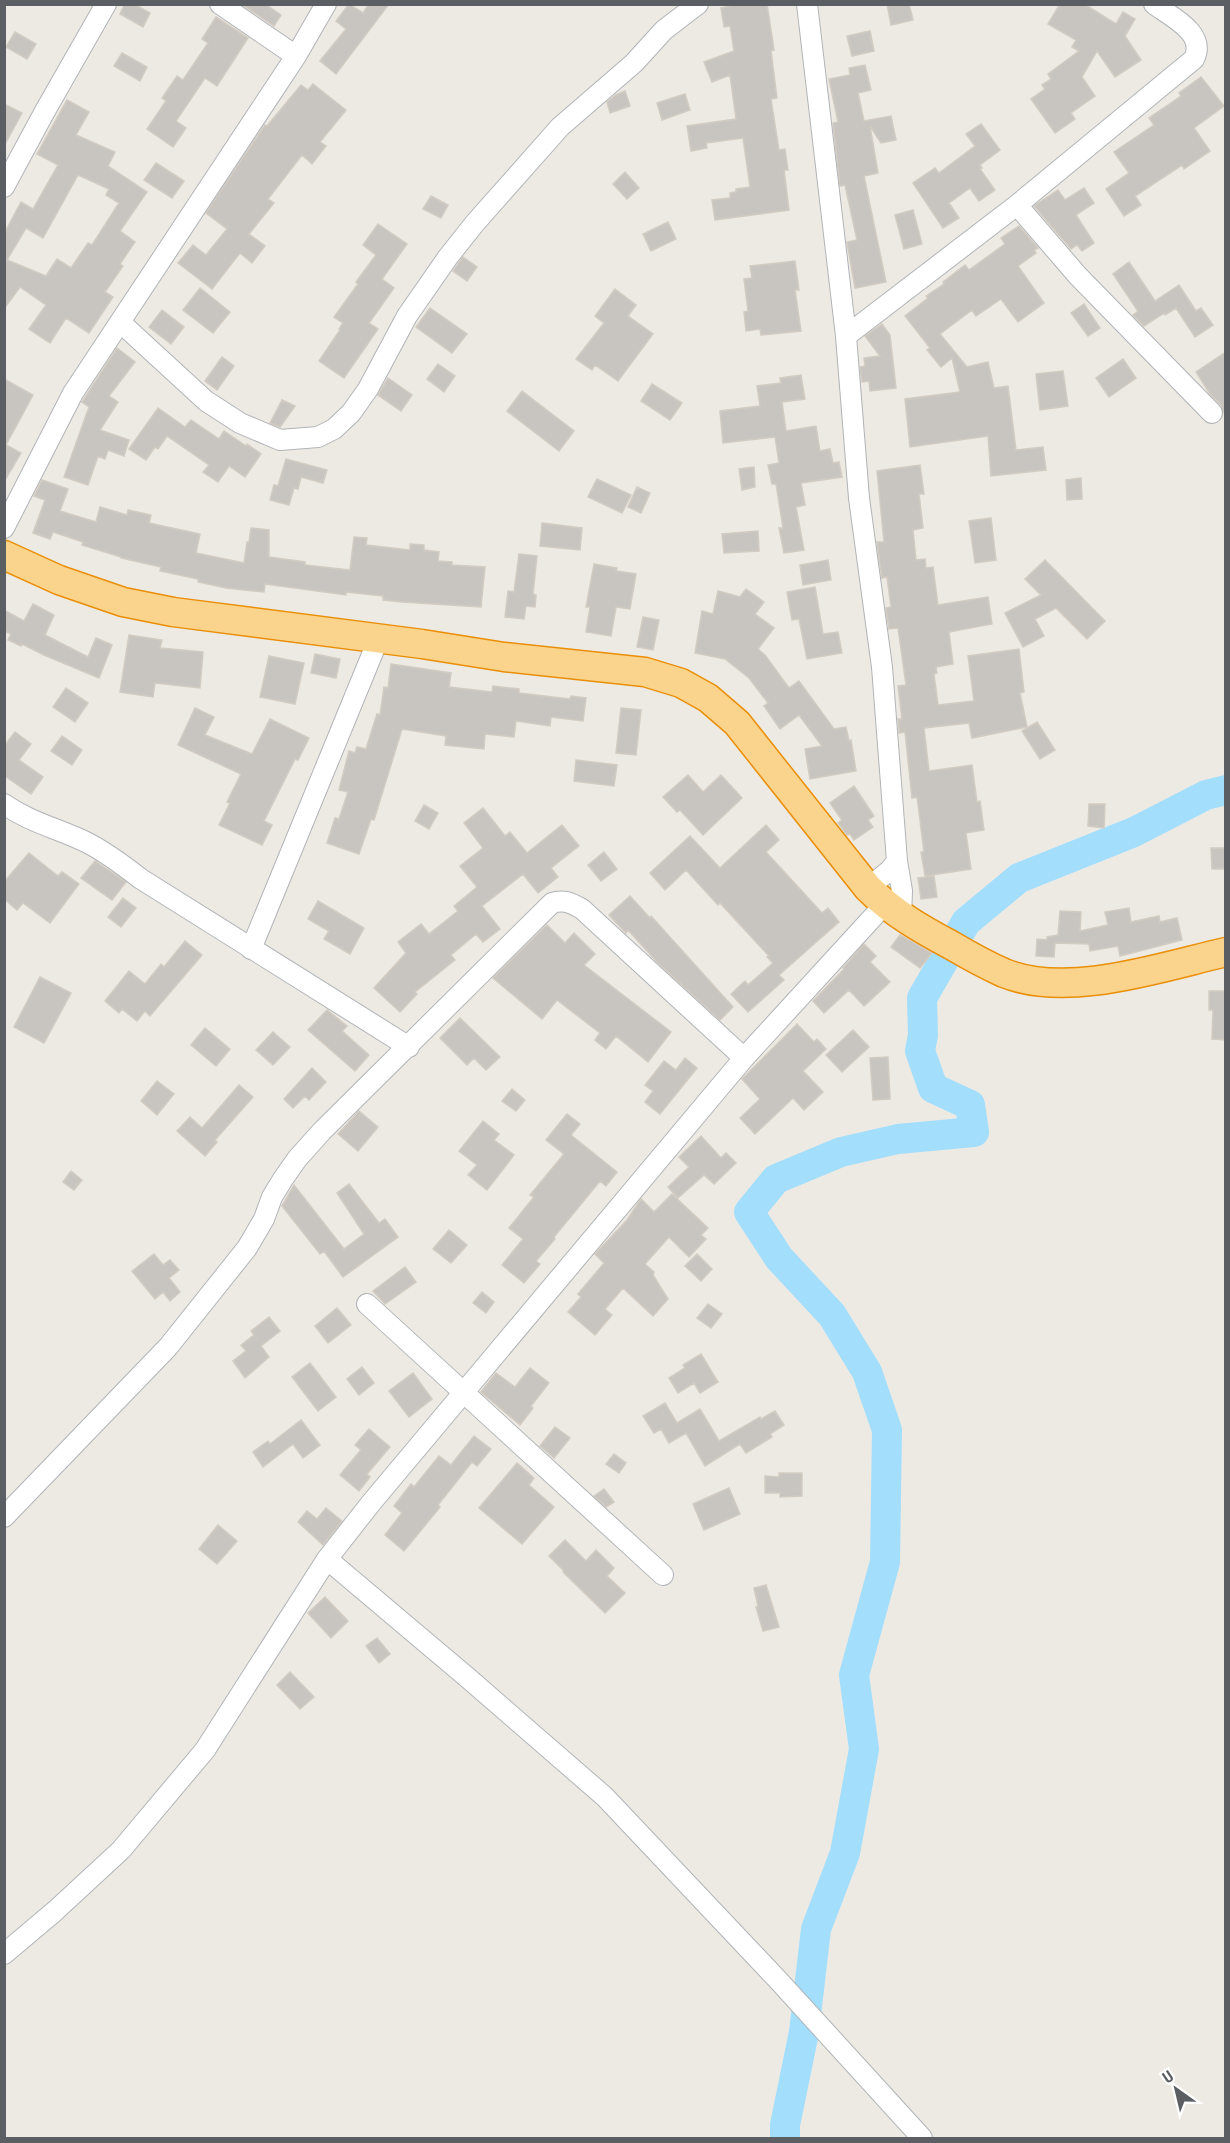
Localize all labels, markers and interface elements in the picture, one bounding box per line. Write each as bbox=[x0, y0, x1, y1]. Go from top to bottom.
north arrow bbox=[1146, 2059, 1206, 2119]
text: U bbox=[1159, 2067, 1177, 2087]

